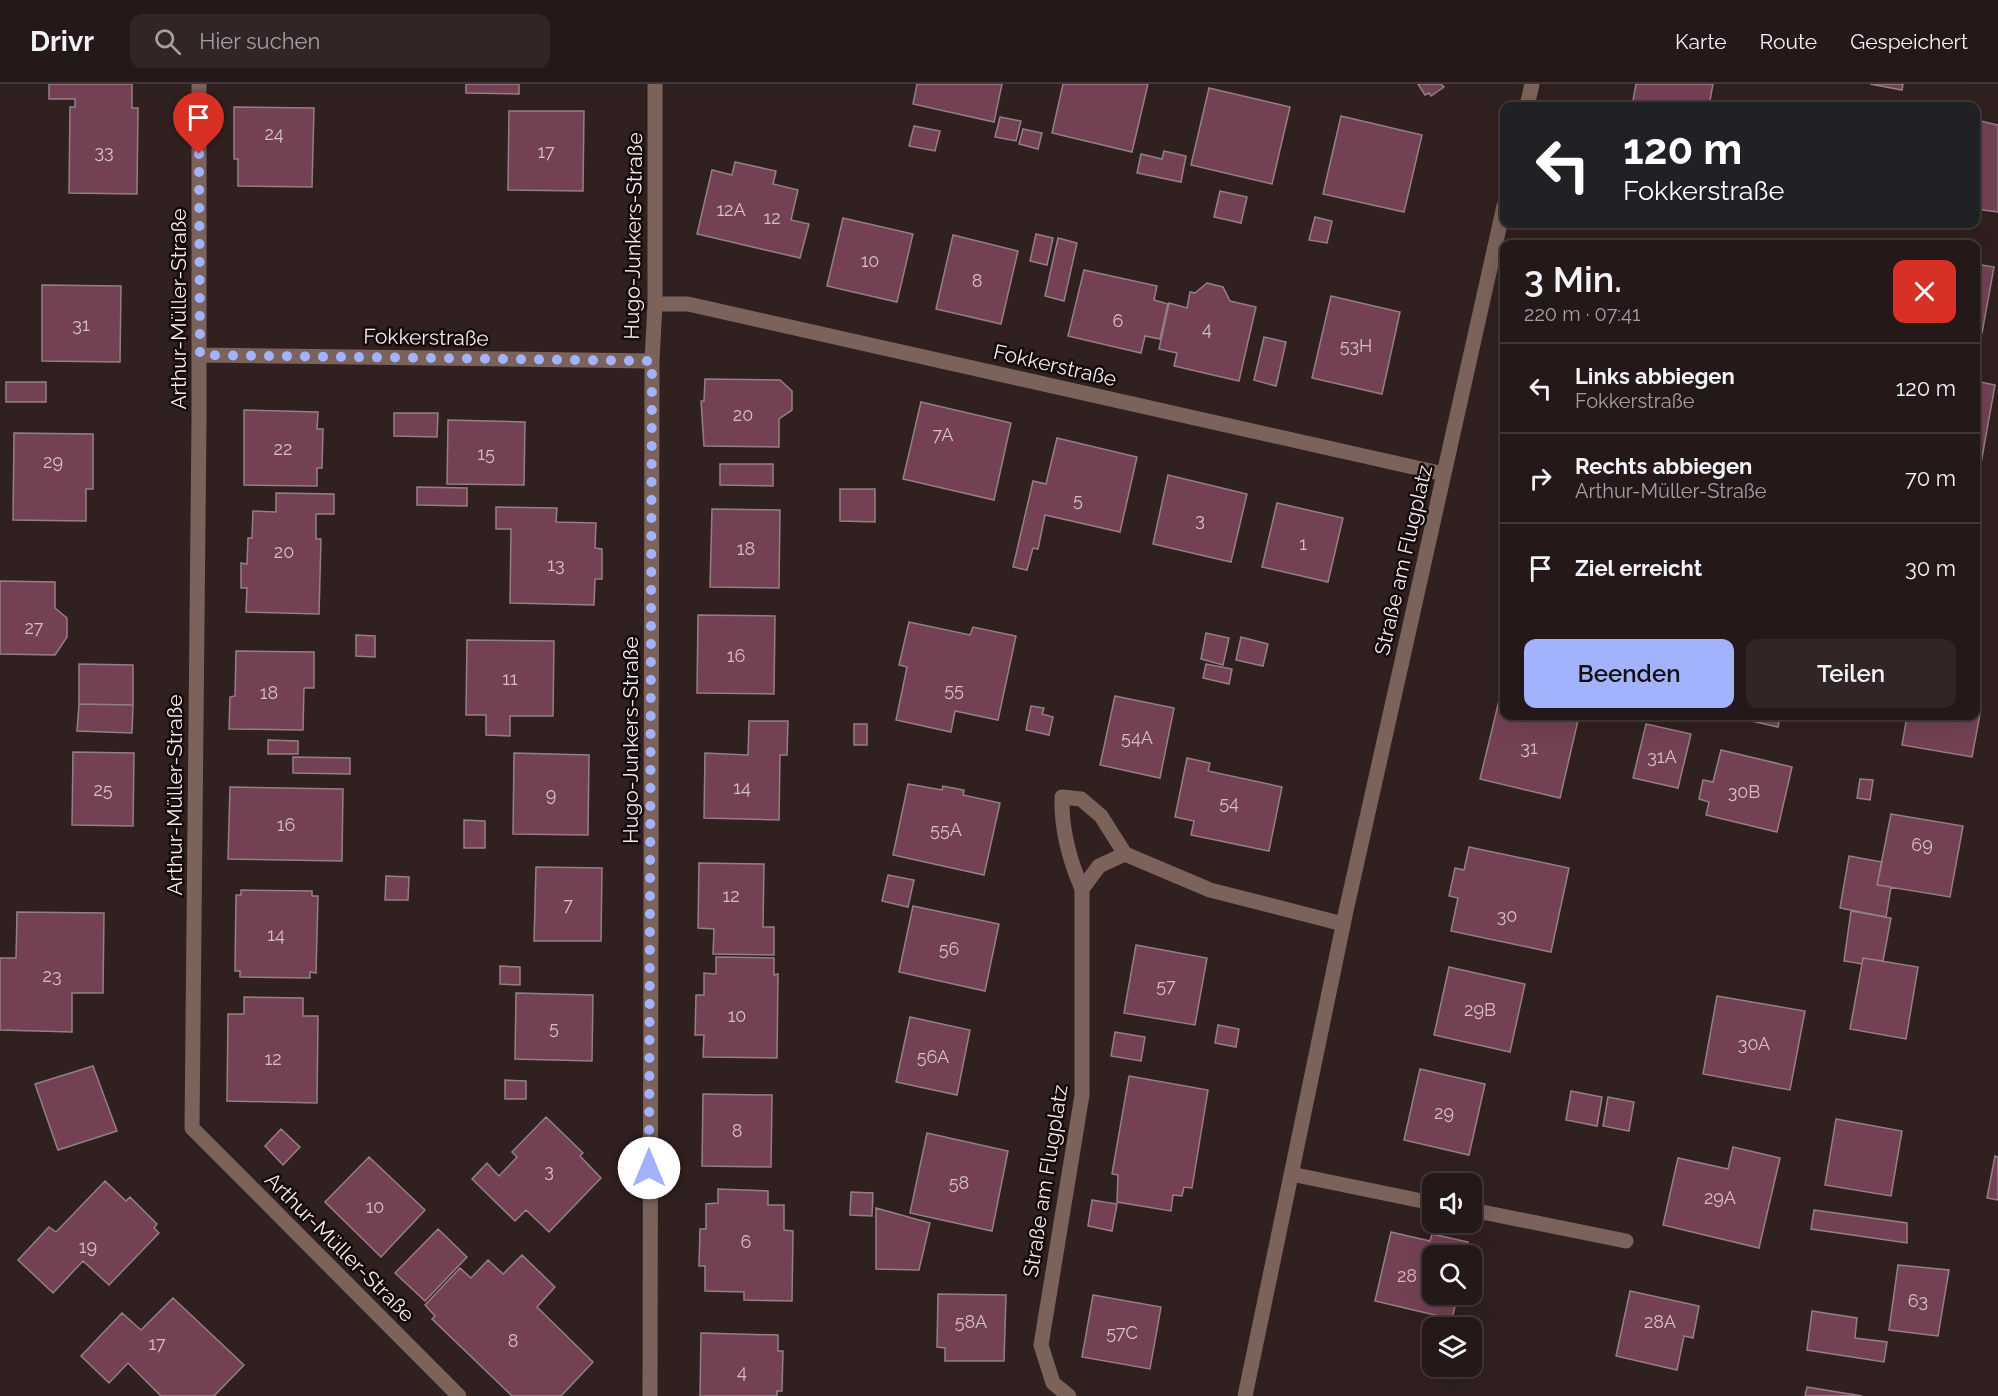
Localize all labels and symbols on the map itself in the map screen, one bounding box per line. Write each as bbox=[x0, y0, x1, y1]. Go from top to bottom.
pin bbox=[173, 92, 224, 154]
house number: 24 bbox=[264, 123, 284, 144]
street label: Hugo-Junkers-Straße bbox=[619, 132, 647, 340]
house number: 33 bbox=[94, 141, 114, 162]
house number: 17 bbox=[537, 141, 555, 162]
house number: 12A bbox=[716, 199, 746, 220]
house number: 12 bbox=[763, 207, 781, 228]
street label: Arthur-Müller-Straße bbox=[166, 208, 191, 410]
house number: 10 bbox=[861, 250, 879, 271]
house number: 8 bbox=[972, 270, 982, 291]
house number: 6 bbox=[1113, 310, 1124, 331]
house number: 31 bbox=[72, 314, 90, 335]
house number: 4 bbox=[1202, 318, 1212, 339]
street label: Fokkerstraße bbox=[363, 323, 489, 351]
house number: 53H bbox=[1340, 335, 1372, 356]
street label: Fokkerstraße bbox=[991, 339, 1119, 391]
house number: 20 bbox=[733, 404, 753, 425]
house number: 7A bbox=[933, 424, 954, 445]
house number: 22 bbox=[274, 438, 292, 459]
house number: 15 bbox=[477, 443, 495, 464]
house number: 29 bbox=[43, 451, 63, 472]
street label: Straße am Flugplatz bbox=[1369, 462, 1437, 658]
house number: 5 bbox=[1073, 489, 1083, 510]
house number: 3 bbox=[1195, 509, 1205, 530]
house number: 1 bbox=[1299, 533, 1307, 554]
house number: 18 bbox=[737, 538, 755, 559]
house number: 20 bbox=[274, 541, 294, 562]
house number: 13 bbox=[547, 554, 565, 575]
house number: 27 bbox=[24, 617, 44, 638]
street label: Hugo-Junkers-Straße bbox=[618, 636, 643, 844]
house number: 16 bbox=[727, 645, 745, 666]
house number: 11 bbox=[502, 668, 518, 689]
house number: 55 bbox=[944, 679, 964, 700]
house number: 18 bbox=[260, 682, 278, 703]
street label: Arthur-Müller-Straße bbox=[162, 694, 187, 896]
house number: 54A bbox=[1121, 727, 1153, 748]
house number: 31 bbox=[1520, 737, 1538, 758]
house number: 31A bbox=[1647, 746, 1677, 767]
house number: 14 bbox=[733, 777, 751, 798]
house number: 25 bbox=[93, 779, 113, 800]
house number: 30B bbox=[1728, 781, 1760, 802]
house number: 9 bbox=[546, 784, 556, 805]
house number: 54 bbox=[1219, 792, 1239, 813]
house number: 16 bbox=[277, 814, 295, 835]
house number: 55A bbox=[930, 819, 962, 840]
house number: 69 bbox=[1911, 834, 1933, 855]
house number: 12 bbox=[722, 885, 740, 906]
house number: 7 bbox=[563, 894, 573, 915]
house number: 30 bbox=[1497, 905, 1517, 926]
house number: 14 bbox=[267, 924, 285, 945]
house number: 56 bbox=[939, 938, 959, 959]
house number: 23 bbox=[43, 965, 62, 986]
house number: 57 bbox=[1156, 975, 1176, 996]
house number: 29B bbox=[1464, 999, 1496, 1020]
house number: 10 bbox=[728, 1005, 746, 1026]
house number: 5 bbox=[549, 1017, 559, 1038]
house number: 30A bbox=[1738, 1033, 1770, 1054]
house number: 56A bbox=[917, 1046, 949, 1067]
house number: 12 bbox=[264, 1048, 282, 1069]
street label: Straße am Flugplatz bbox=[1017, 1083, 1073, 1279]
house number: 29 bbox=[1434, 1102, 1454, 1123]
house number: 8 bbox=[732, 1120, 742, 1141]
position arrow bbox=[617, 1136, 681, 1200]
house number: 3 bbox=[544, 1160, 554, 1181]
street label: Arthur-Müller-Straße bbox=[260, 1167, 420, 1327]
house number: 58 bbox=[949, 1172, 969, 1193]
house number: 29A bbox=[1704, 1187, 1736, 1208]
house number: 10 bbox=[366, 1196, 384, 1217]
house number: 6 bbox=[741, 1231, 752, 1252]
house number: 19 bbox=[79, 1236, 97, 1257]
house number: 28 bbox=[1397, 1265, 1417, 1286]
house number: 63 bbox=[1908, 1290, 1928, 1311]
house number: 58A bbox=[955, 1311, 987, 1332]
house number: 28A bbox=[1644, 1311, 1676, 1332]
house number: 57C bbox=[1106, 1322, 1138, 1343]
house number: 8 bbox=[508, 1330, 518, 1351]
house number: 17 bbox=[148, 1333, 166, 1354]
house number: 4 bbox=[737, 1361, 747, 1382]

